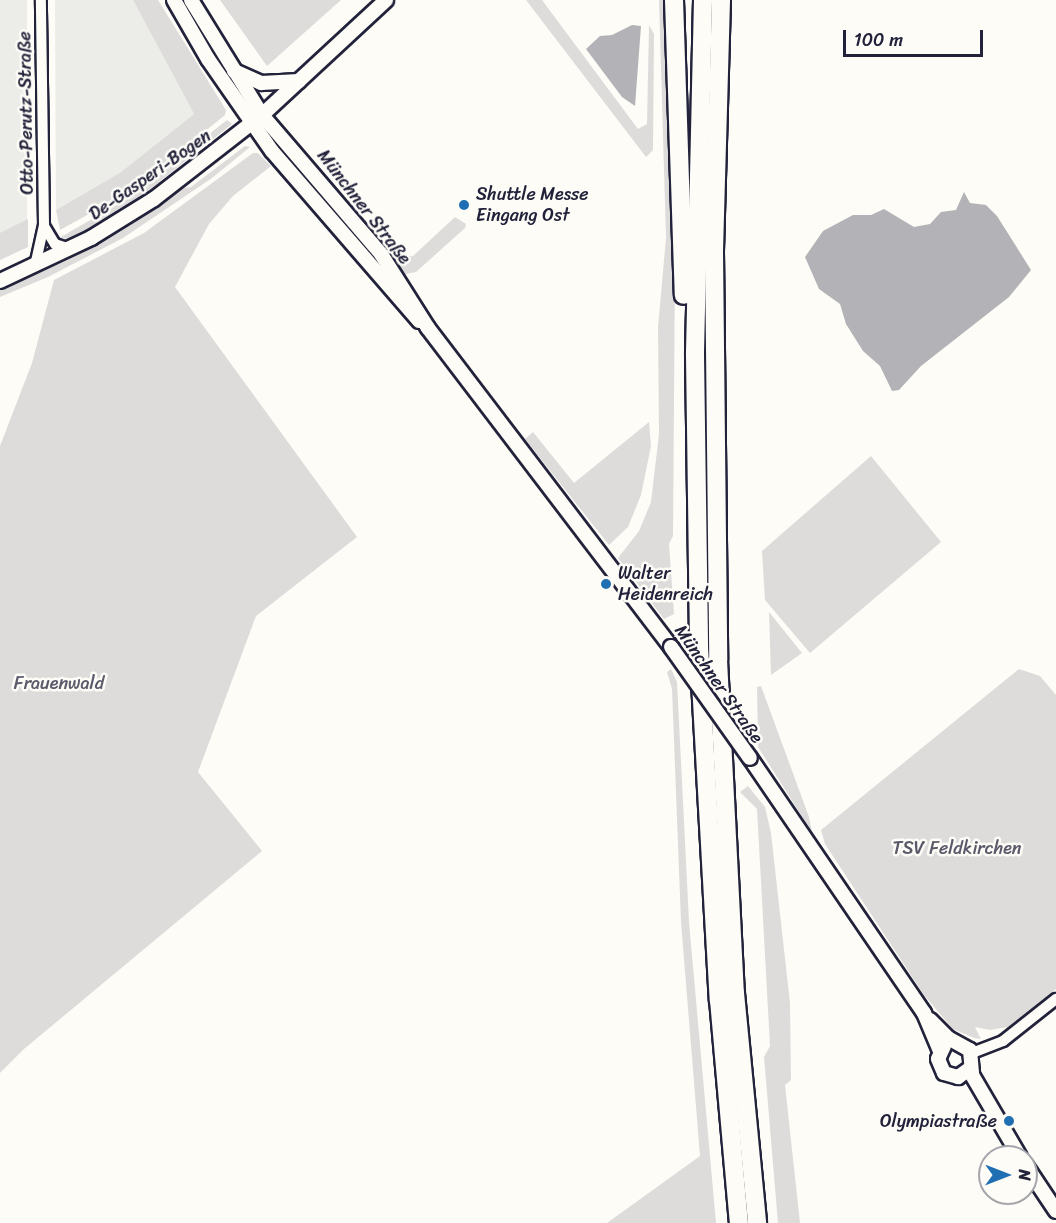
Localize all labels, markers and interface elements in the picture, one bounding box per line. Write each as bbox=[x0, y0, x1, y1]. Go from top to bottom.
scale bar bbox=[846, 18, 986, 56]
text: 100 m bbox=[854, 24, 903, 56]
street label: Otto-Perutz-Straße bbox=[14, 31, 38, 195]
street label: De-Gasperi-Bogen bbox=[85, 125, 215, 225]
street label: Münchner Straße bbox=[312, 145, 416, 269]
place label: Shuttle Messe Eingang Ost bbox=[476, 184, 590, 226]
marker: Shuttle Messe Eingang Ost bbox=[457, 198, 471, 212]
place label: Walter Heidenreich bbox=[618, 563, 713, 606]
marker: Walter Heidenreich bbox=[599, 577, 613, 591]
street label: Münchner Straße bbox=[670, 620, 768, 748]
park label: Frauenwald bbox=[14, 672, 104, 694]
park label: TSV Feldkirchen bbox=[892, 837, 1022, 859]
place label: Olympiastraße bbox=[880, 1110, 997, 1132]
marker: Olympiastraße bbox=[1002, 1114, 1016, 1128]
north arrow bbox=[978, 1145, 1038, 1205]
text: N bbox=[1010, 1169, 1039, 1181]

